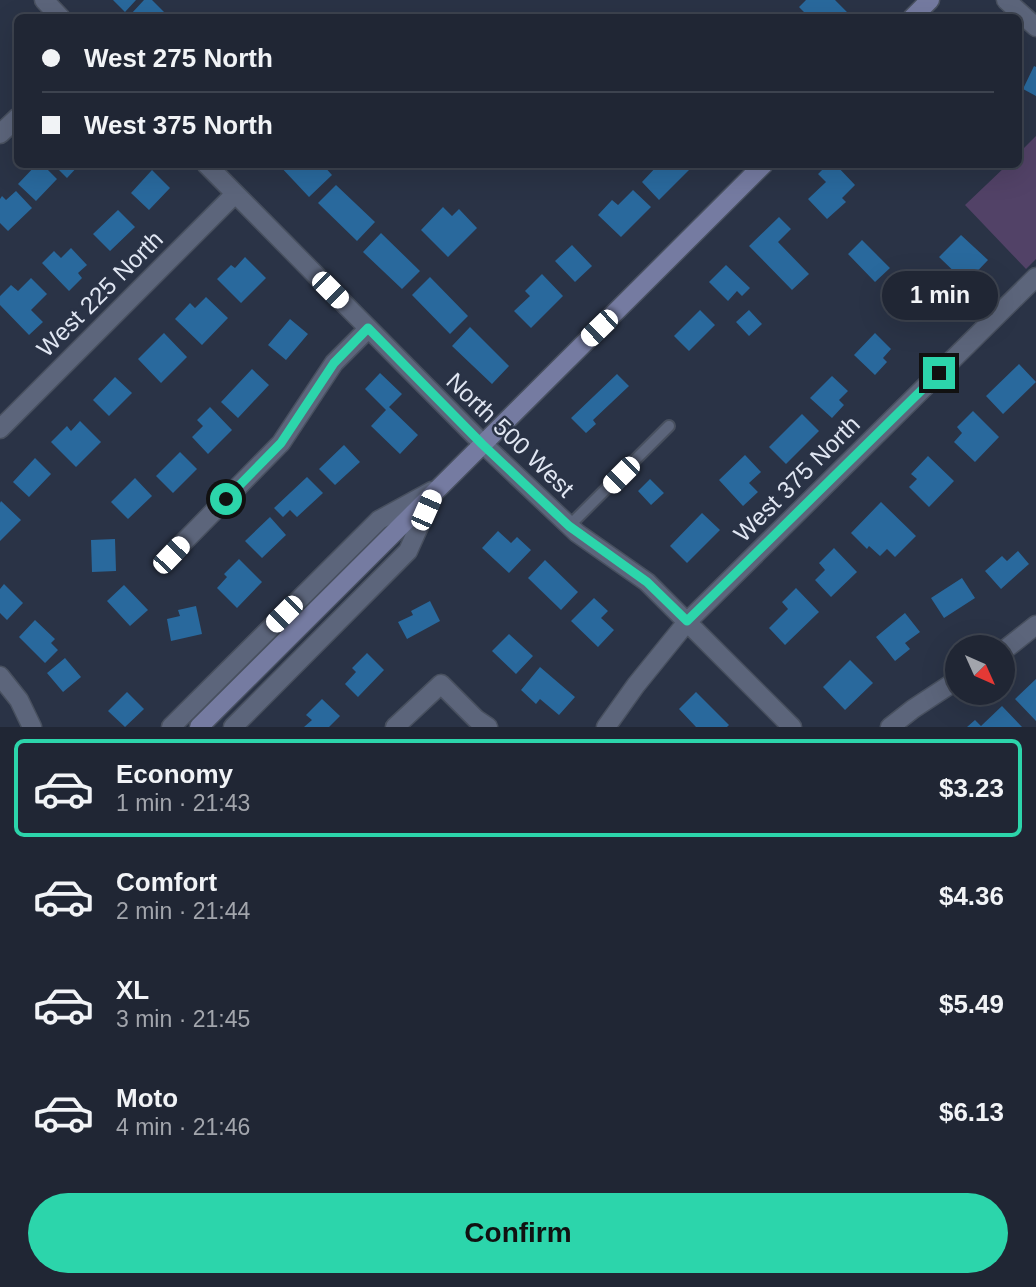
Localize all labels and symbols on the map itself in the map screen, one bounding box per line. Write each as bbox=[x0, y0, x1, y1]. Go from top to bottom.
street label: West 225 North bbox=[31, 225, 168, 362]
car bbox=[308, 268, 353, 312]
callout: 1 min bbox=[881, 272, 997, 320]
car bbox=[577, 306, 622, 350]
route end bbox=[923, 357, 955, 389]
street label: North 500 West bbox=[441, 367, 580, 502]
street label: West 375 North bbox=[728, 410, 865, 547]
car bbox=[599, 453, 644, 497]
route start bbox=[210, 483, 242, 515]
car bbox=[408, 487, 445, 533]
car bbox=[149, 533, 194, 577]
car bbox=[262, 592, 307, 636]
north arrow bbox=[945, 635, 1015, 705]

